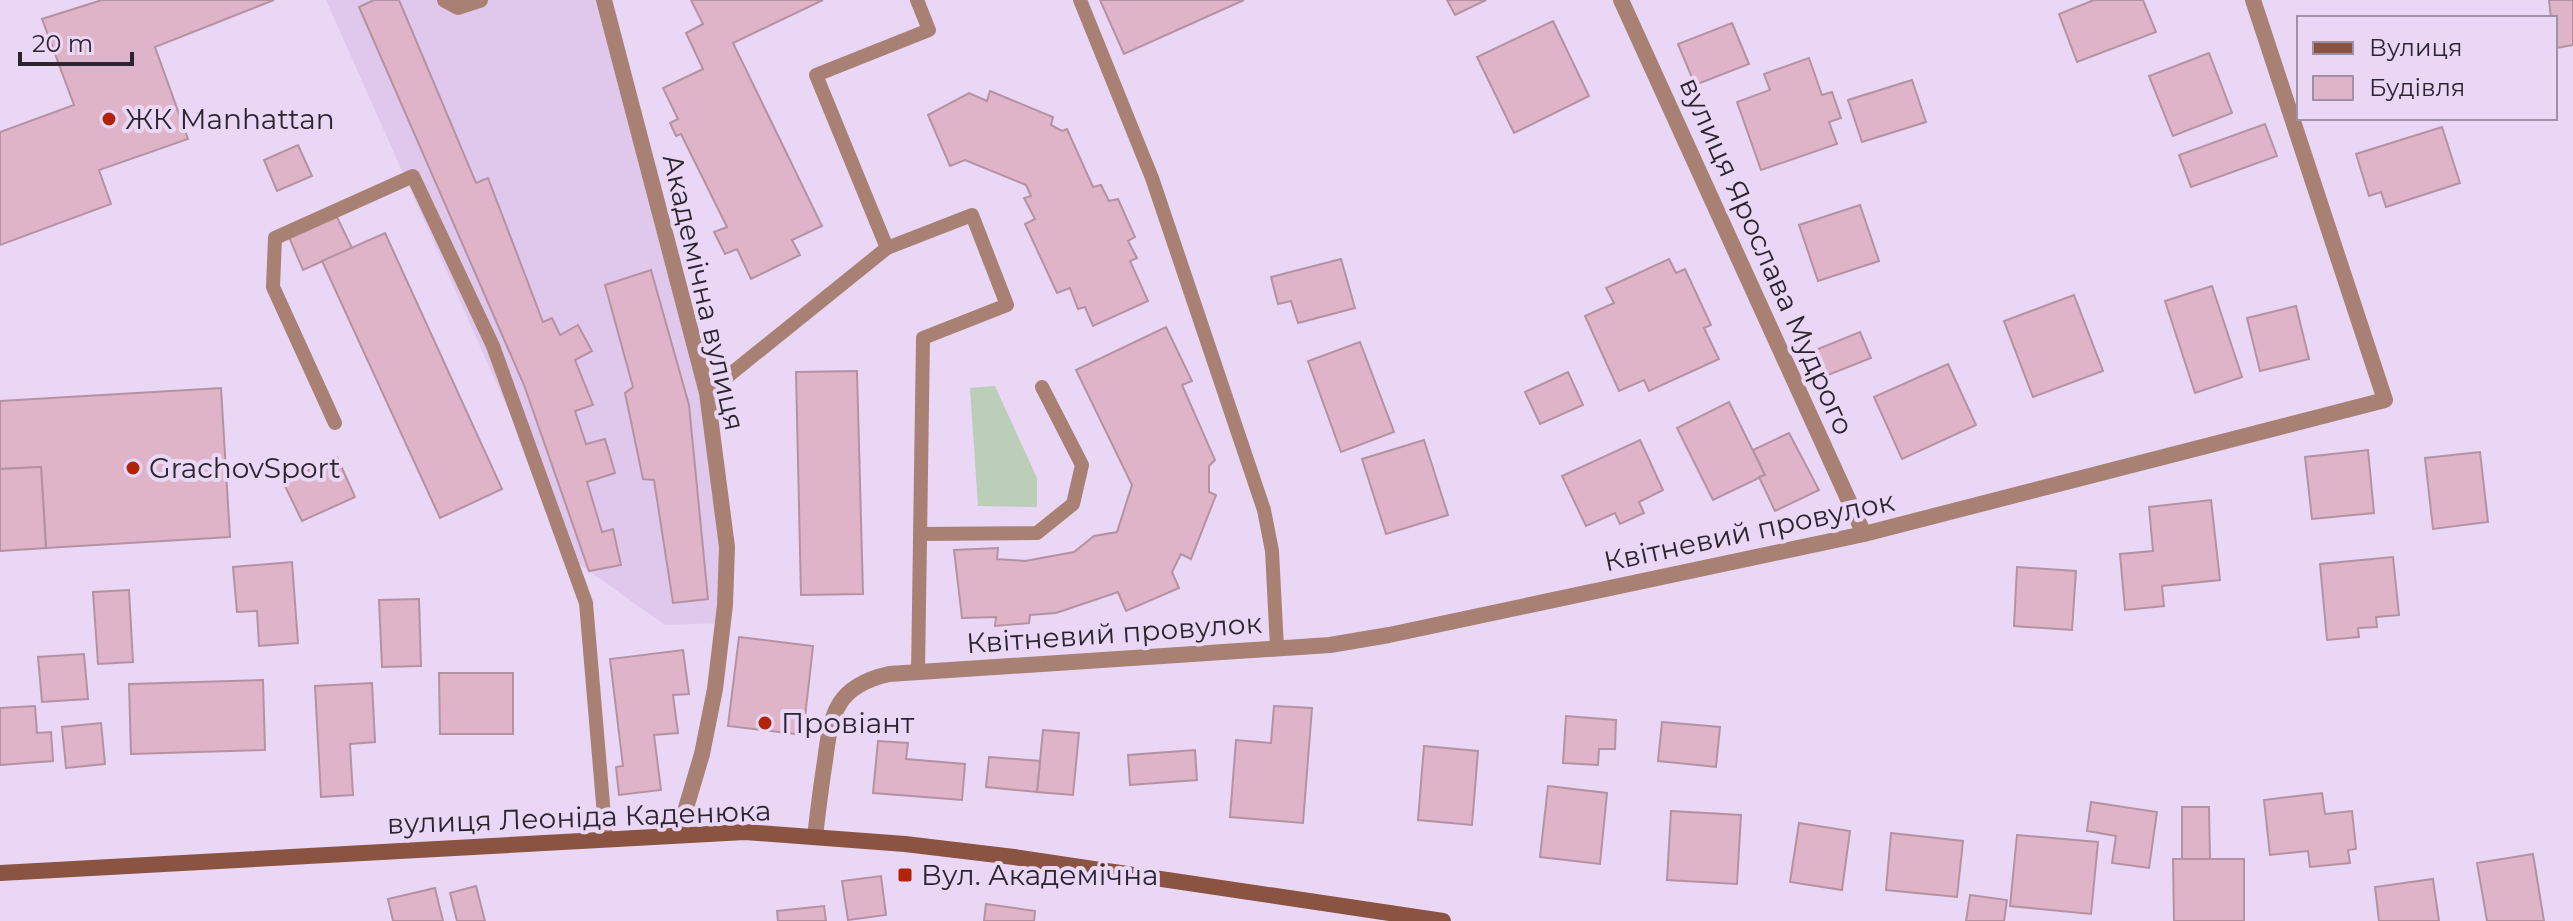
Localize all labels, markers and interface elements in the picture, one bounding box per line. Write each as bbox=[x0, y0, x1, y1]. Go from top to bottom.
scale bar bbox=[20, 16, 132, 66]
legend bbox=[2297, 16, 2557, 120]
text: 20 m bbox=[32, 29, 93, 58]
text: Вулиця bbox=[2369, 33, 2462, 62]
street label: вулиця Ярослава Мудрого bbox=[1673, 72, 1861, 440]
text: Будівля bbox=[2369, 73, 2465, 102]
place label: ЖК Manhattan bbox=[125, 102, 335, 136]
marker: ЖК Manhattan bbox=[100, 110, 118, 128]
street label: Академічна вулиця bbox=[656, 150, 752, 434]
place label: GrachovSport bbox=[149, 451, 341, 485]
marker: GrachovSport bbox=[124, 459, 142, 477]
street label: Квітневий провулок bbox=[1601, 484, 1897, 578]
street label: Квітневий провулок bbox=[965, 606, 1263, 660]
place label: Провіант bbox=[781, 706, 915, 740]
marker: Провіант bbox=[756, 714, 774, 732]
street label: вулиця Леоніда Каденюка bbox=[386, 793, 772, 841]
place label: Вул. Академічна bbox=[921, 858, 1158, 892]
marker: Вул. Академічна bbox=[896, 866, 914, 884]

